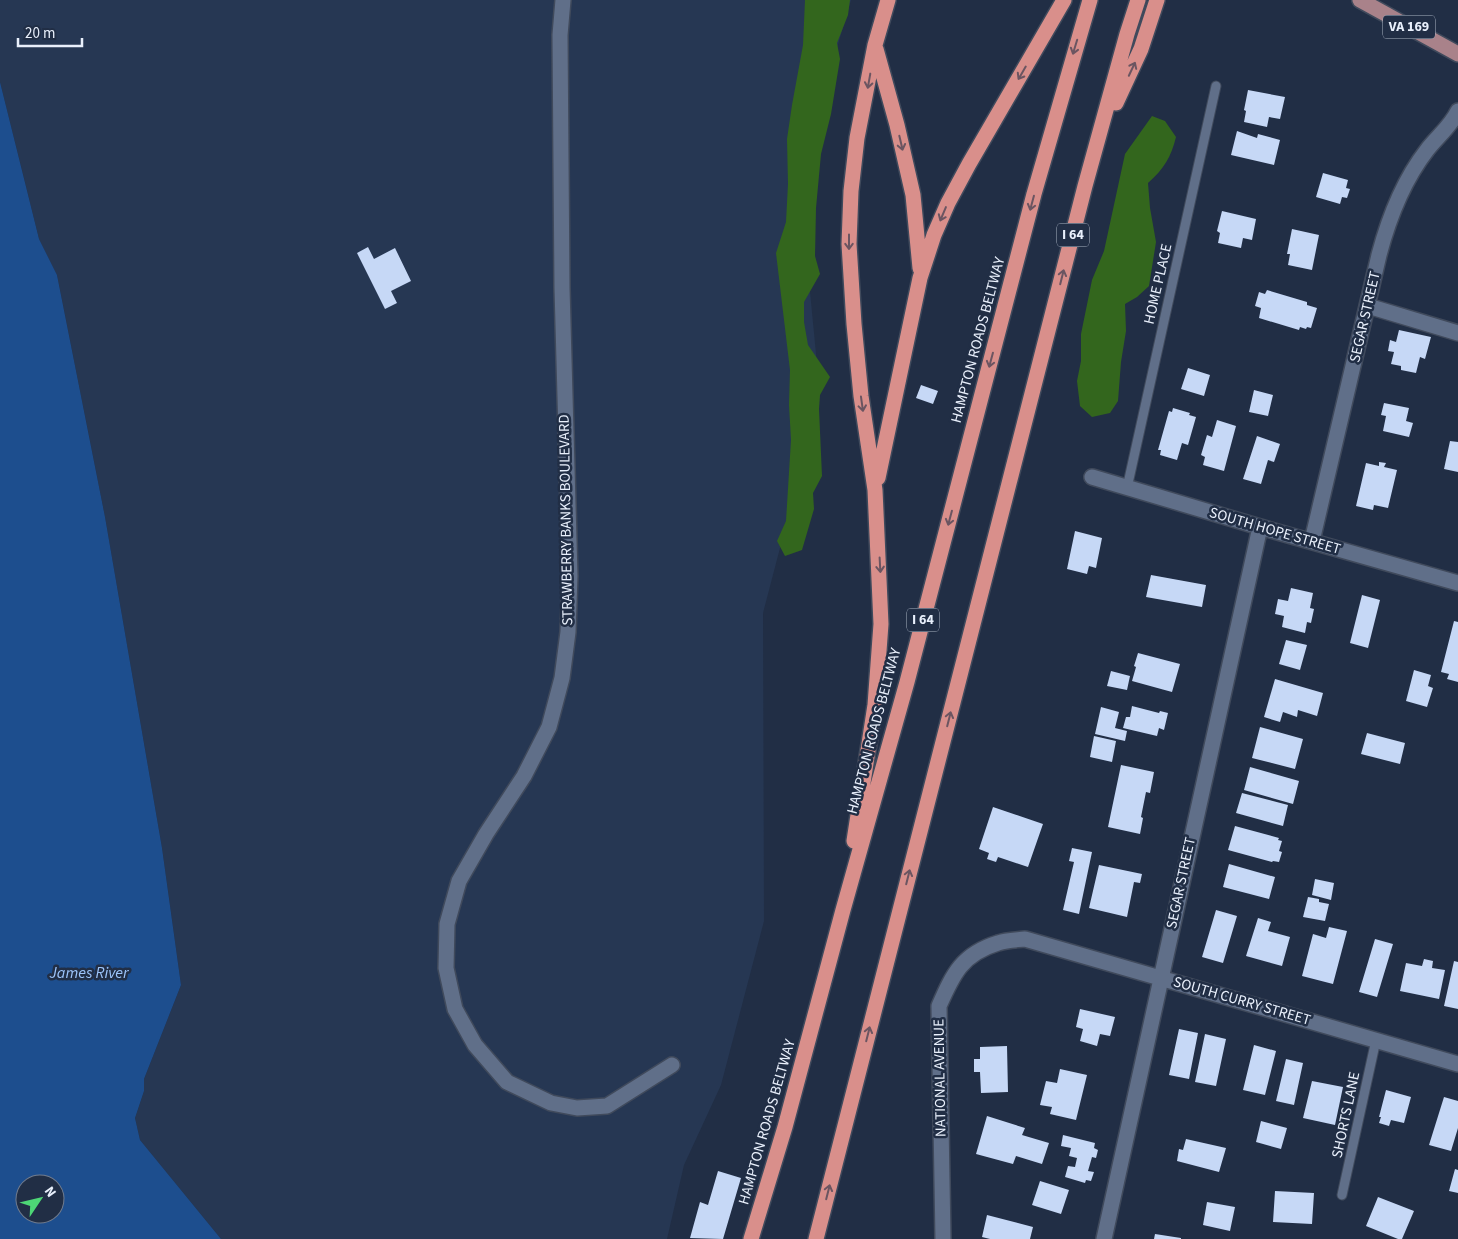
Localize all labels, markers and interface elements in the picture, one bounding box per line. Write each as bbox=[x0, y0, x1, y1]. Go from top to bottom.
scale bar bbox=[18, 15, 81, 47]
road number: VA 169 bbox=[1383, 16, 1435, 38]
text: 20 m bbox=[25, 23, 55, 44]
one-way arrow bbox=[1070, 38, 1080, 54]
one-way arrow bbox=[1127, 62, 1137, 77]
one-way arrow bbox=[1017, 65, 1027, 79]
one-way arrow bbox=[863, 73, 873, 89]
one-way arrow bbox=[897, 134, 906, 150]
one-way arrow bbox=[1027, 195, 1036, 211]
one-way arrow bbox=[938, 206, 947, 221]
road number: I 64 bbox=[1057, 224, 1089, 246]
one-way arrow bbox=[844, 234, 854, 250]
street label: HOME PLACE bbox=[1139, 242, 1177, 326]
street label: HAMPTON ROADS BELTWAY bbox=[946, 254, 1011, 425]
one-way arrow bbox=[1058, 269, 1068, 285]
street label: SEGAR STREET bbox=[1344, 269, 1386, 365]
one-way arrow bbox=[985, 352, 995, 368]
one-way arrow bbox=[858, 396, 868, 412]
street label: STRAWBERRY BANKS BOULEVARD bbox=[554, 414, 578, 626]
street label: SOUTH HOPE STREET bbox=[1207, 502, 1343, 560]
one-way arrow bbox=[944, 509, 954, 525]
one-way arrow bbox=[875, 557, 884, 573]
road number: I 64 bbox=[907, 608, 939, 632]
street label: HAMPTON ROADS BELTWAY bbox=[842, 645, 907, 816]
one-way arrow bbox=[945, 712, 954, 728]
street label: SEGAR STREET bbox=[1161, 835, 1201, 931]
one-way arrow bbox=[904, 869, 913, 885]
water label: James River bbox=[49, 962, 130, 984]
street label: SOUTH CURRY STREET bbox=[1171, 971, 1313, 1031]
street label: NATIONAL AVENUE bbox=[928, 1019, 952, 1137]
one-way arrow bbox=[864, 1027, 873, 1043]
street label: HAMPTON ROADS BELTWAY bbox=[733, 1036, 801, 1207]
street label: SHORTS LANE bbox=[1327, 1070, 1365, 1160]
north arrow bbox=[15, 1174, 65, 1224]
text: N bbox=[39, 1183, 61, 1202]
one-way arrow bbox=[824, 1184, 833, 1200]

